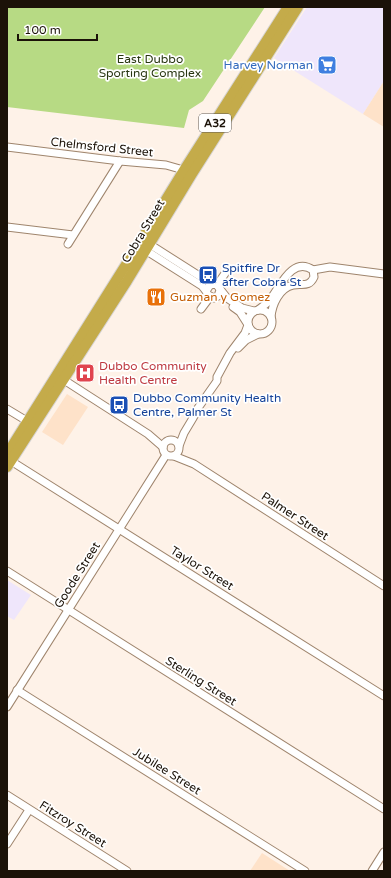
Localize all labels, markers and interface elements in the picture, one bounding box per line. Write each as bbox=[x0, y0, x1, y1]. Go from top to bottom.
scale bar bbox=[18, 16, 97, 42]
text: 100 m bbox=[24, 23, 61, 37]
park label: East Dubbo Sporting Complex bbox=[99, 52, 201, 80]
supermarket icon: Harvey Norman bbox=[316, 54, 338, 76]
place label: Harvey Norman bbox=[224, 58, 313, 72]
road number: A32 bbox=[199, 114, 231, 132]
street label: Chelmsford Street bbox=[50, 135, 154, 159]
street label: Cobra Street bbox=[119, 196, 168, 265]
place label: Spitfire Dr after Cobra St bbox=[222, 261, 302, 289]
bus stop icon: Spitfire Dr after Cobra St bbox=[197, 264, 219, 286]
restaurant icon: Guzman y Gomez bbox=[145, 286, 167, 308]
place label: Guzman y Gomez bbox=[170, 290, 270, 304]
place label: Dubbo Community Health Centre bbox=[99, 359, 207, 387]
hospital icon: Dubbo Community Health Centre bbox=[74, 362, 96, 384]
place label: Dubbo Community Health Centre, Palmer St bbox=[133, 391, 281, 419]
bus stop icon: Dubbo Community Health Centre, Palmer St bbox=[108, 394, 130, 416]
street label: Palmer Street bbox=[259, 489, 332, 543]
street label: Goode Street bbox=[51, 539, 103, 611]
street label: Taylor Street bbox=[168, 543, 236, 593]
street label: Sterling Street bbox=[163, 654, 240, 709]
street label: Jubilee Street bbox=[130, 745, 204, 798]
street label: Fitzroy Street bbox=[37, 798, 109, 850]

